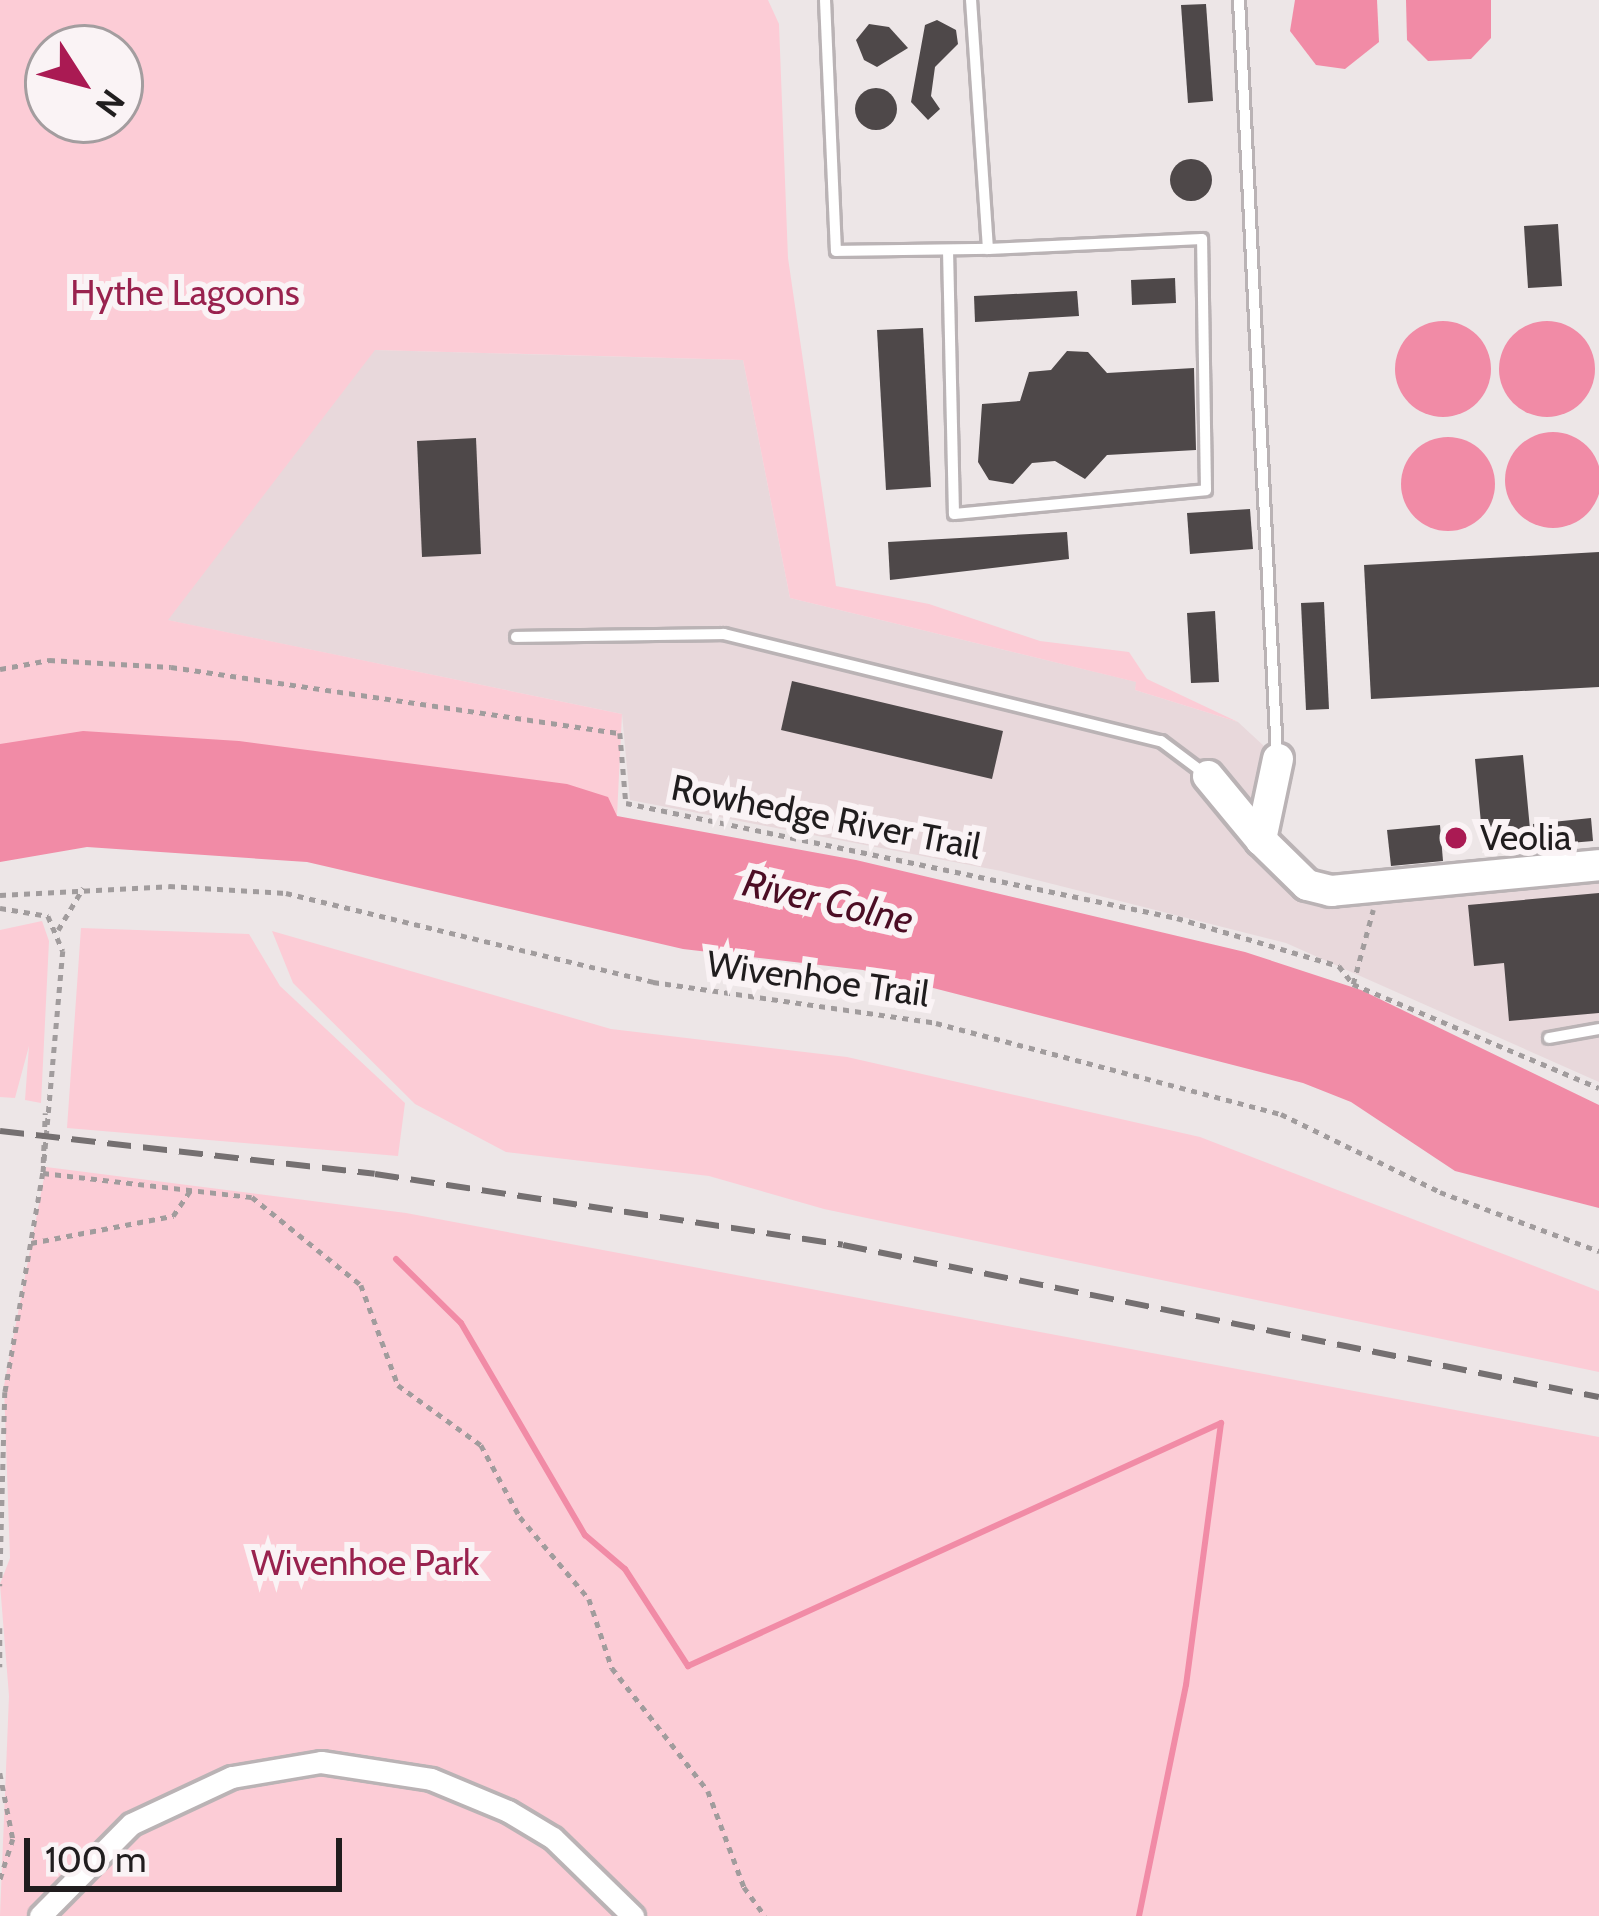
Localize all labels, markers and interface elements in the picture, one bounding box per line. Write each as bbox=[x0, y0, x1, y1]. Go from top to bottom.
north arrow bbox=[24, 24, 144, 144]
text: N bbox=[88, 82, 134, 125]
park label: Hythe Lagoons bbox=[70, 271, 300, 315]
street label: Rowhedge River Trail bbox=[668, 766, 984, 868]
place label: Veolia bbox=[1480, 816, 1571, 860]
marker: Veolia bbox=[1443, 825, 1469, 851]
water label: River Colne bbox=[738, 859, 918, 943]
street label: Wivenhoe Trail bbox=[704, 942, 932, 1016]
park label: Wivenhoe Park bbox=[251, 1541, 479, 1585]
scale bar bbox=[30, 1814, 348, 1888]
text: 100 m bbox=[45, 1837, 147, 1881]

